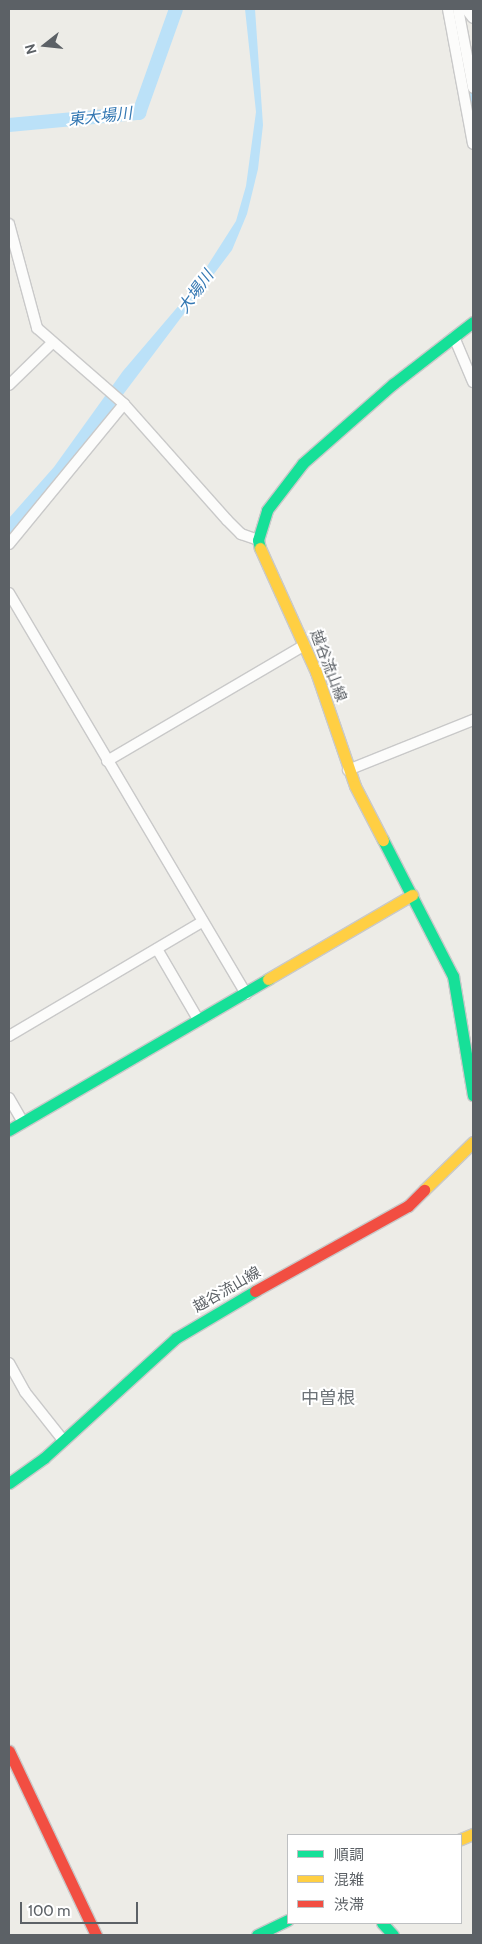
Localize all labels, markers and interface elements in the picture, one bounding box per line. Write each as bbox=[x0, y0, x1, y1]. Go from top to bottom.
north arrow bbox=[20, 20, 70, 70]
text: N bbox=[21, 42, 41, 56]
water label: 東大場川 bbox=[67, 104, 133, 130]
water label: 大場川 bbox=[174, 267, 218, 317]
street label: 越谷流山線 bbox=[306, 628, 350, 704]
street label: 越谷流山線 bbox=[190, 1263, 264, 1317]
district label: 中曽根 bbox=[301, 1387, 355, 1409]
legend bbox=[287, 1834, 462, 1924]
text: 順調 bbox=[334, 1846, 364, 1864]
text: 混雑 bbox=[334, 1871, 364, 1889]
scale bar bbox=[22, 1892, 140, 1924]
text: 渋滞 bbox=[334, 1896, 364, 1914]
text: 100 m bbox=[28, 1902, 70, 1920]

